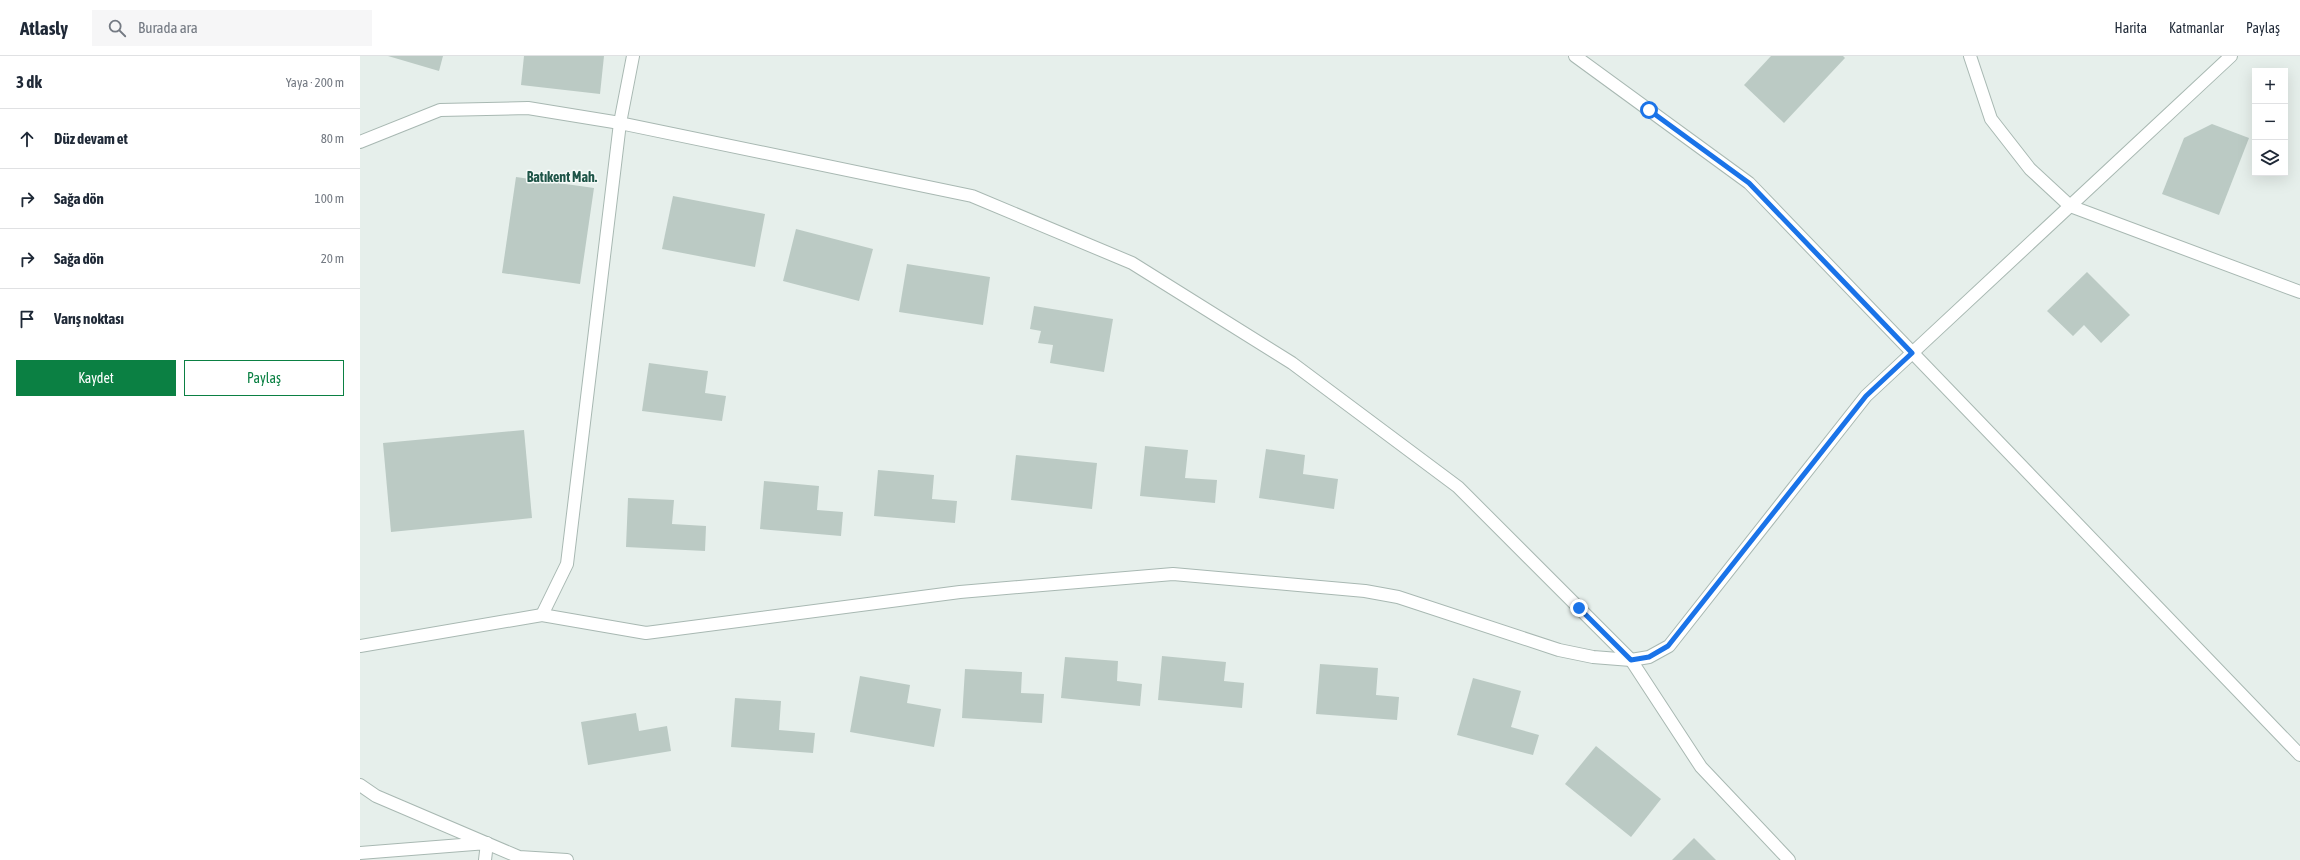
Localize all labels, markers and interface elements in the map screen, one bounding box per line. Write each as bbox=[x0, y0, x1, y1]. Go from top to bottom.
search box bbox=[92, 10, 372, 46]
text: Atlasly bbox=[20, 17, 68, 39]
icon: search bbox=[106, 17, 128, 39]
text: Burada ara bbox=[138, 19, 198, 36]
text: Harita bbox=[2115, 20, 2147, 36]
text: Katmanlar bbox=[2169, 20, 2224, 36]
text: Paylaş bbox=[2246, 20, 2280, 36]
map controls bbox=[2252, 68, 2288, 176]
button: + bbox=[2252, 68, 2288, 104]
text: 3 dk bbox=[16, 72, 42, 92]
text: Yaya · 200 m bbox=[286, 75, 344, 90]
route start bbox=[1640, 101, 1658, 119]
button: − bbox=[2252, 104, 2288, 140]
icon: ahead bbox=[16, 128, 38, 150]
text: Düz devam et bbox=[54, 130, 128, 147]
text: 80 m bbox=[321, 131, 344, 146]
button: layers bbox=[2252, 140, 2288, 176]
district label: Batıkent Mah. bbox=[527, 169, 598, 185]
icon: right bbox=[16, 188, 38, 210]
text: Sağa dön bbox=[54, 190, 104, 207]
text: 100 m bbox=[315, 191, 344, 206]
icon: right bbox=[16, 248, 38, 270]
text: Sağa dön bbox=[54, 250, 104, 267]
text: 20 m bbox=[321, 251, 344, 266]
icon: arrive bbox=[16, 308, 38, 330]
text: Varış noktası bbox=[54, 310, 124, 327]
button: Kaydet bbox=[16, 360, 176, 396]
button: Paylaş bbox=[184, 360, 344, 396]
route end bbox=[1570, 599, 1588, 617]

